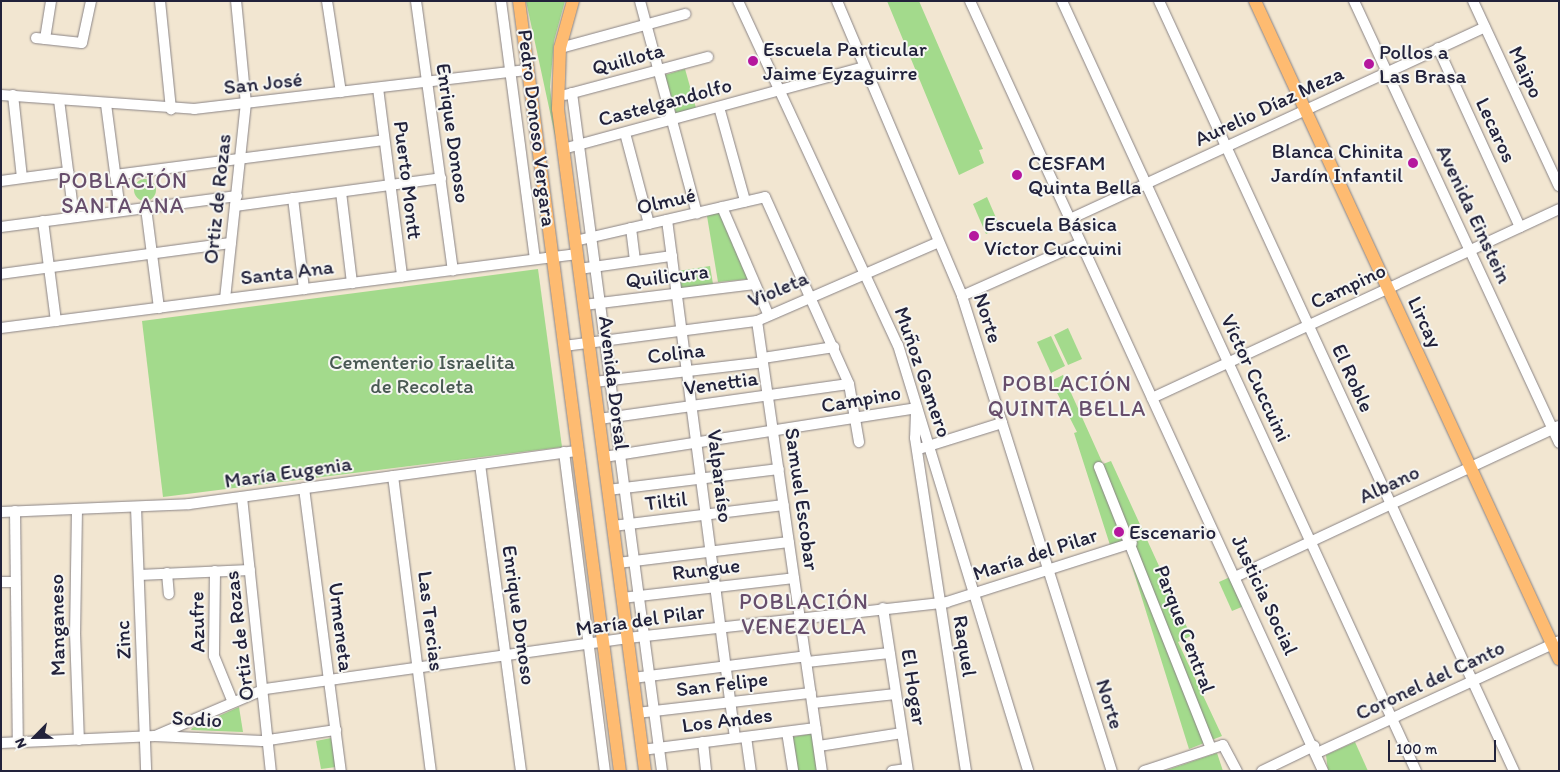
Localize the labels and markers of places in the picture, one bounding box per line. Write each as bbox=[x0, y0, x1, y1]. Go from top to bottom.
place label: Escuela Particular Jaime Eyzaguirre bbox=[763, 36, 927, 86]
place label: Pollos a Las Brasa bbox=[1379, 39, 1467, 89]
marker: Escuela Particular Jaime Eyzaguirre bbox=[747, 55, 759, 67]
marker: Pollos a Las Brasa bbox=[1363, 58, 1375, 70]
place label: Blanca Chinita Jardín Infantil bbox=[1271, 138, 1403, 188]
place label: CESFAM Quinta Bella bbox=[1028, 150, 1141, 200]
marker: Blanca Chinita Jardín Infantil bbox=[1407, 157, 1419, 169]
marker: CESFAM Quinta Bella bbox=[1010, 168, 1024, 182]
place label: Escuela Básica Víctor Cuccuini bbox=[984, 211, 1122, 261]
marker: Escuela Básica Víctor Cuccuini bbox=[968, 230, 980, 242]
place label: Escenario bbox=[1129, 519, 1216, 545]
marker: Escenario bbox=[1113, 526, 1125, 538]

